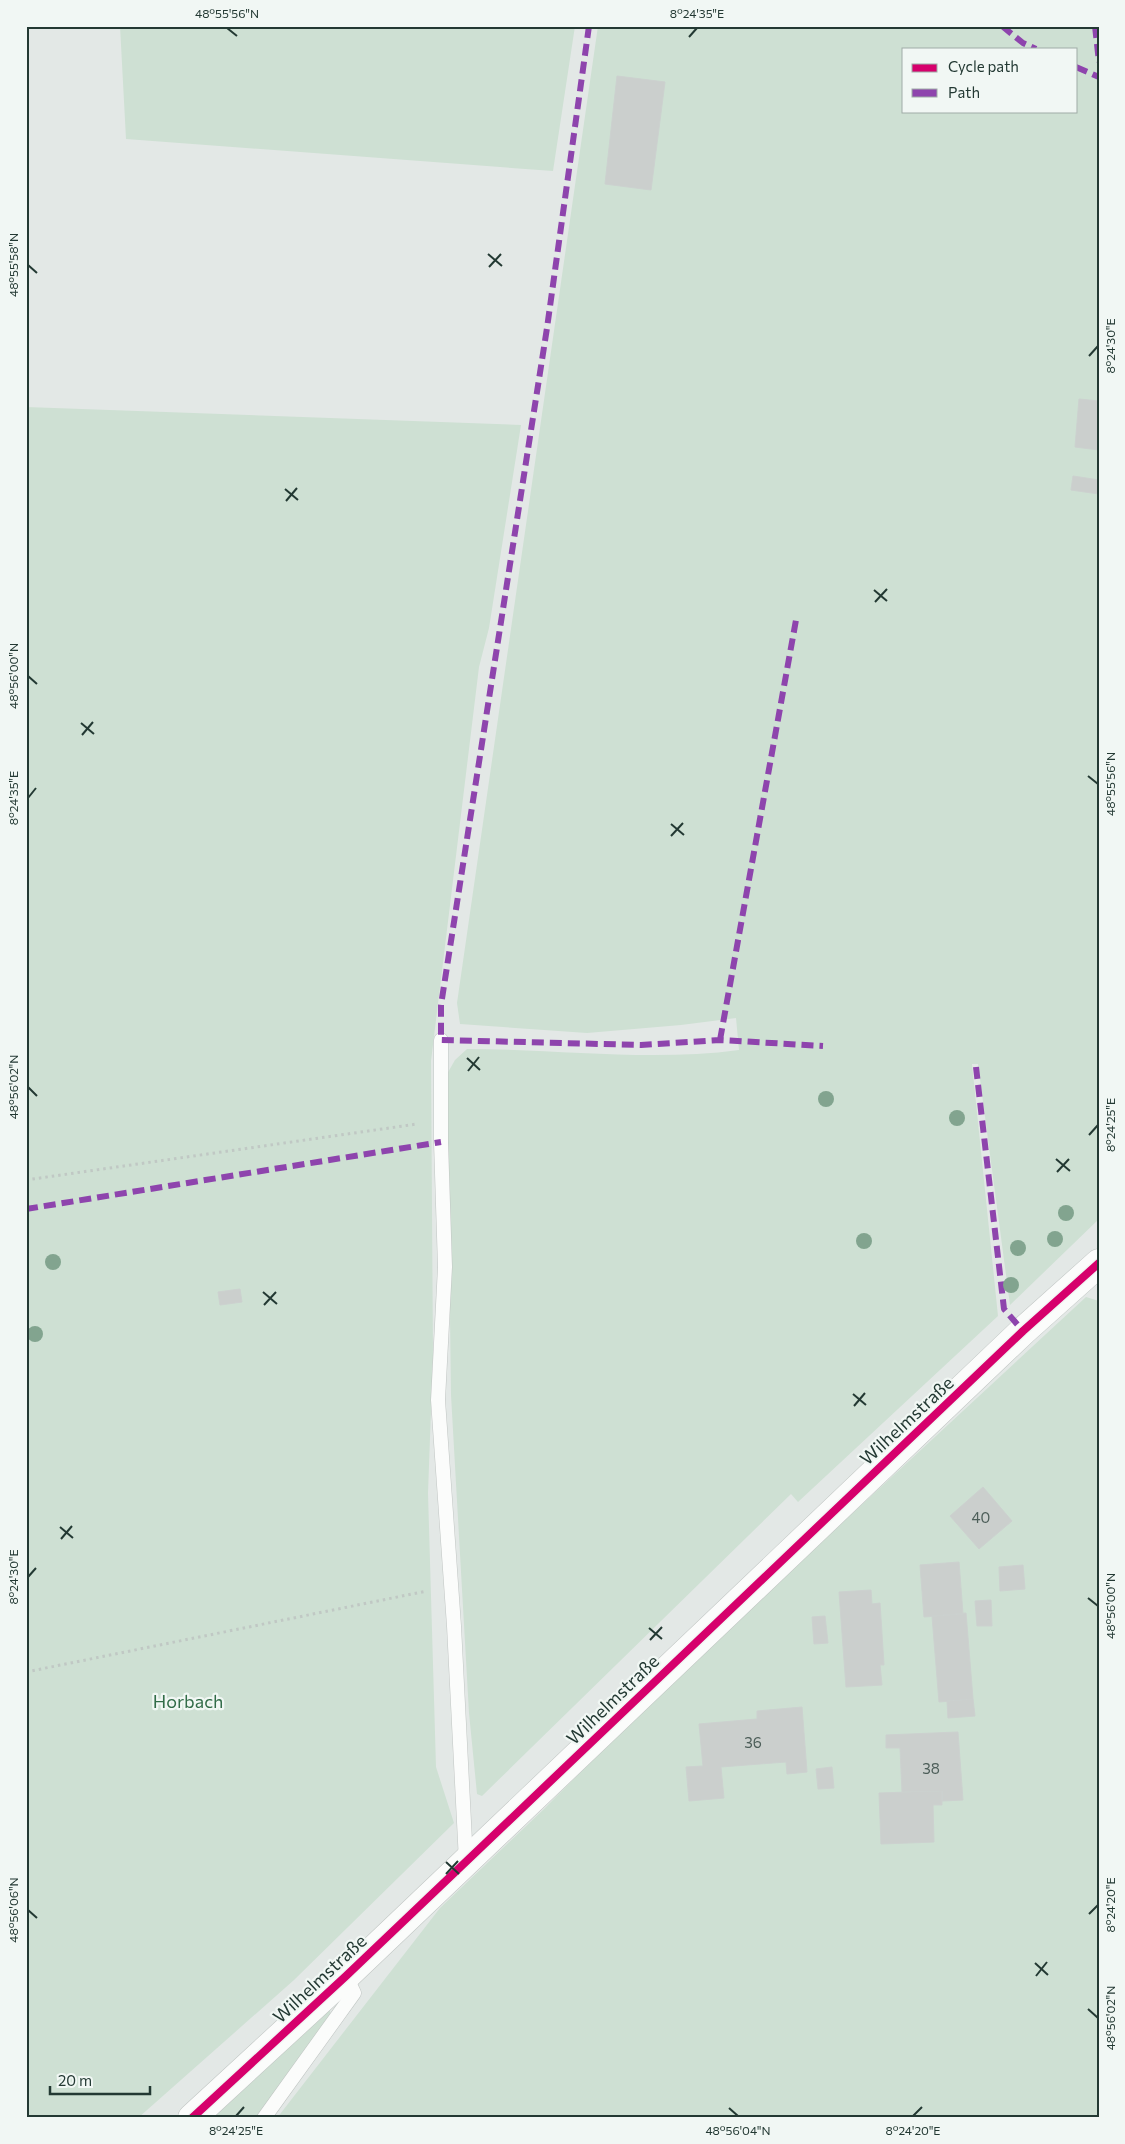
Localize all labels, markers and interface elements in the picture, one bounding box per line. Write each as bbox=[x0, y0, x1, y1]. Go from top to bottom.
text: 48°55'56"N bbox=[195, 6, 259, 20]
text: 8°24'35"E bbox=[670, 6, 724, 20]
legend bbox=[902, 48, 1078, 112]
text: Cycle path bbox=[948, 57, 1019, 75]
text: Path bbox=[948, 83, 980, 101]
text: 48°55'58"N bbox=[6, 233, 20, 297]
text: 8°24'30"E bbox=[1103, 318, 1117, 374]
text: 48°56'00"N bbox=[6, 643, 20, 709]
text: 48°55'56"N bbox=[1103, 752, 1117, 816]
text: 8°24'35"E bbox=[6, 771, 20, 825]
text: 48°56'02"N bbox=[6, 1055, 20, 1119]
text: 8°24'25"E bbox=[1103, 1098, 1117, 1152]
street label: Wilhelmstraße bbox=[855, 1371, 958, 1469]
house number: 40 bbox=[972, 1508, 990, 1526]
text: 8°24'30"E bbox=[6, 1549, 20, 1605]
text: 48°56'00"N bbox=[1103, 1573, 1117, 1639]
street label: Wilhelmstraße bbox=[562, 1650, 663, 1749]
park label: Horbach bbox=[153, 1690, 223, 1712]
house number: 36 bbox=[744, 1733, 762, 1751]
house number: 38 bbox=[922, 1759, 940, 1777]
text: 48°56'06"N bbox=[6, 1877, 20, 1943]
text: 8°24'20"E bbox=[1103, 1877, 1117, 1933]
street label: Wilhelmstraße bbox=[268, 1929, 371, 2027]
text: 48°56'02"N bbox=[1103, 1986, 1117, 2050]
scale bar bbox=[50, 2064, 150, 2096]
text: 20 m bbox=[58, 2071, 92, 2089]
text: 8°24'25"E bbox=[209, 2123, 263, 2137]
text: 48°56'04"N bbox=[705, 2123, 771, 2137]
text: 8°24'20"E bbox=[885, 2123, 941, 2137]

